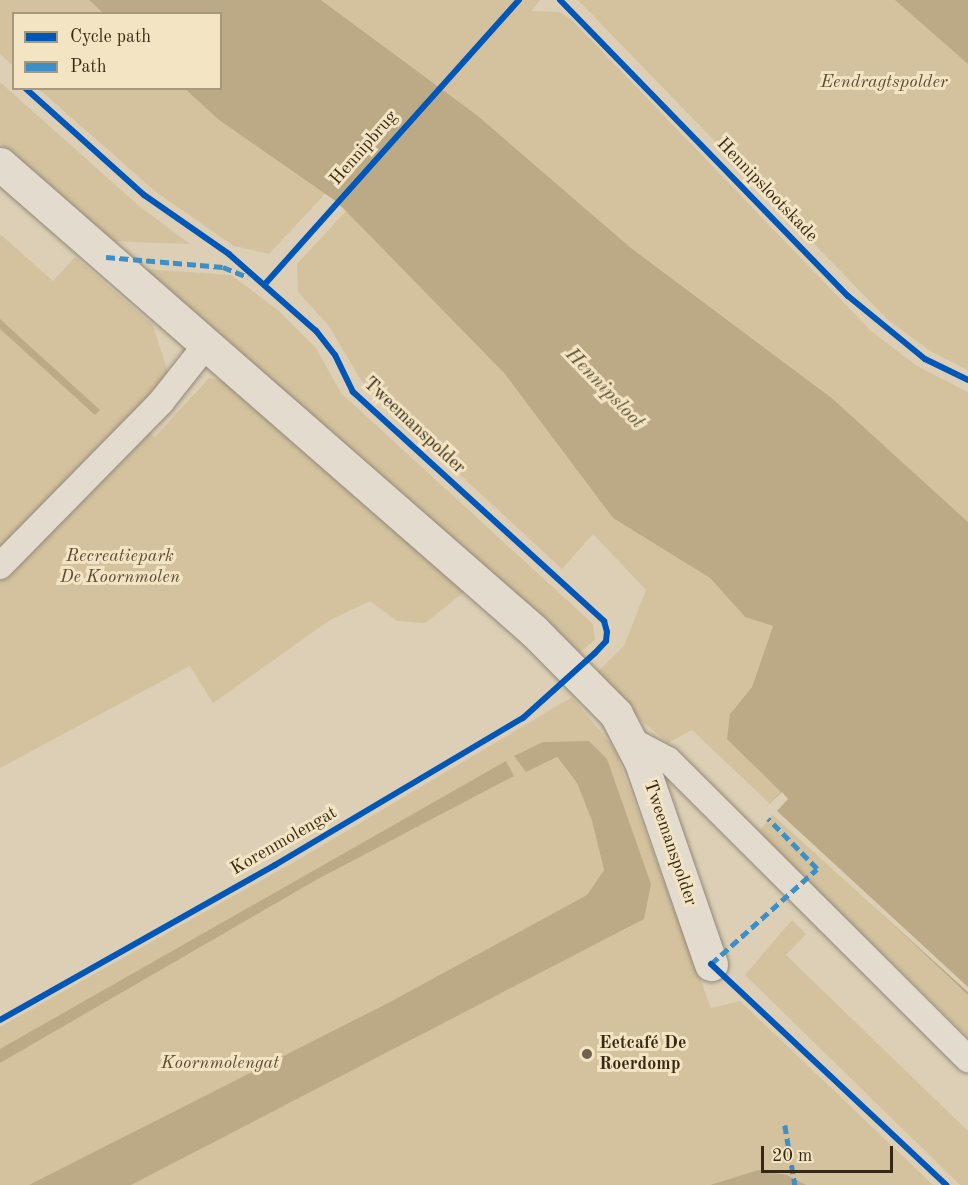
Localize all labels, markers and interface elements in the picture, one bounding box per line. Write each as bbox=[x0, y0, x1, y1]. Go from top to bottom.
legend bbox=[12, 12, 222, 90]
text: Cycle path bbox=[70, 28, 151, 46]
text: Path bbox=[70, 58, 106, 76]
park label: Eendragtspolder bbox=[820, 71, 948, 93]
street label: Hennipbrug bbox=[326, 106, 402, 190]
street label: Hennipslootskade bbox=[712, 133, 822, 247]
water label: Hennipsloot bbox=[559, 343, 649, 435]
street label: Tweemanspolder bbox=[359, 373, 469, 479]
park label: Recreatiepark De Koornmolen bbox=[60, 546, 180, 588]
street label: Tweemanspolder bbox=[638, 777, 702, 909]
street label: Korenmolengat bbox=[227, 802, 341, 880]
place label: Eetcafé De Roerdomp bbox=[599, 1033, 687, 1076]
marker: Eetcafé De Roerdomp bbox=[580, 1047, 594, 1061]
park label: Koornmolengat bbox=[161, 1052, 279, 1074]
scale bar bbox=[764, 1134, 896, 1172]
text: 20 m bbox=[772, 1147, 812, 1165]

